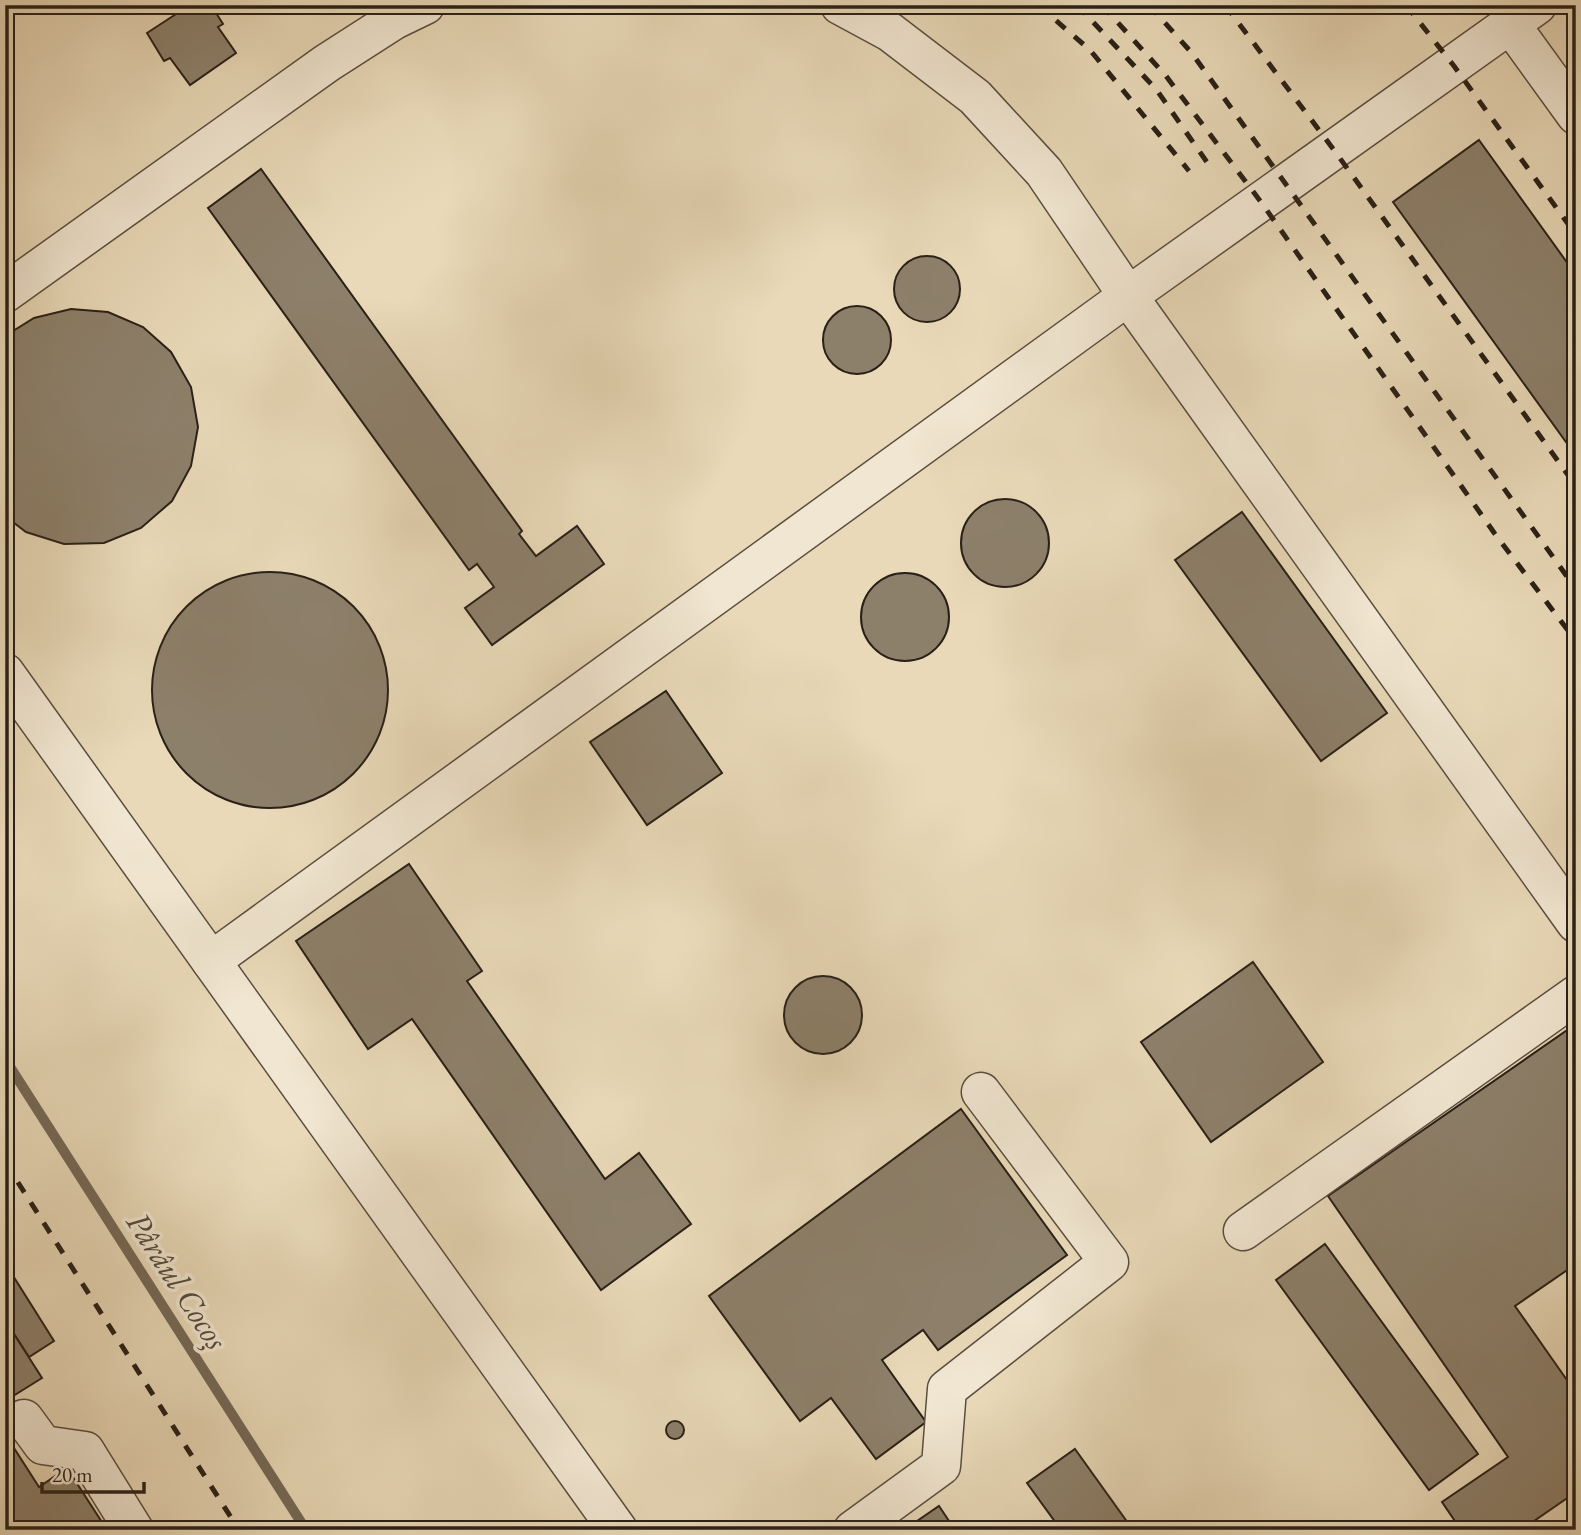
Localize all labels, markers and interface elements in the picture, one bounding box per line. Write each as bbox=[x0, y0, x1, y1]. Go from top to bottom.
water label: Pârâul Cocoș bbox=[117, 1203, 239, 1358]
scale bar bbox=[42, 1451, 144, 1495]
text: 20 m bbox=[52, 1461, 93, 1488]

